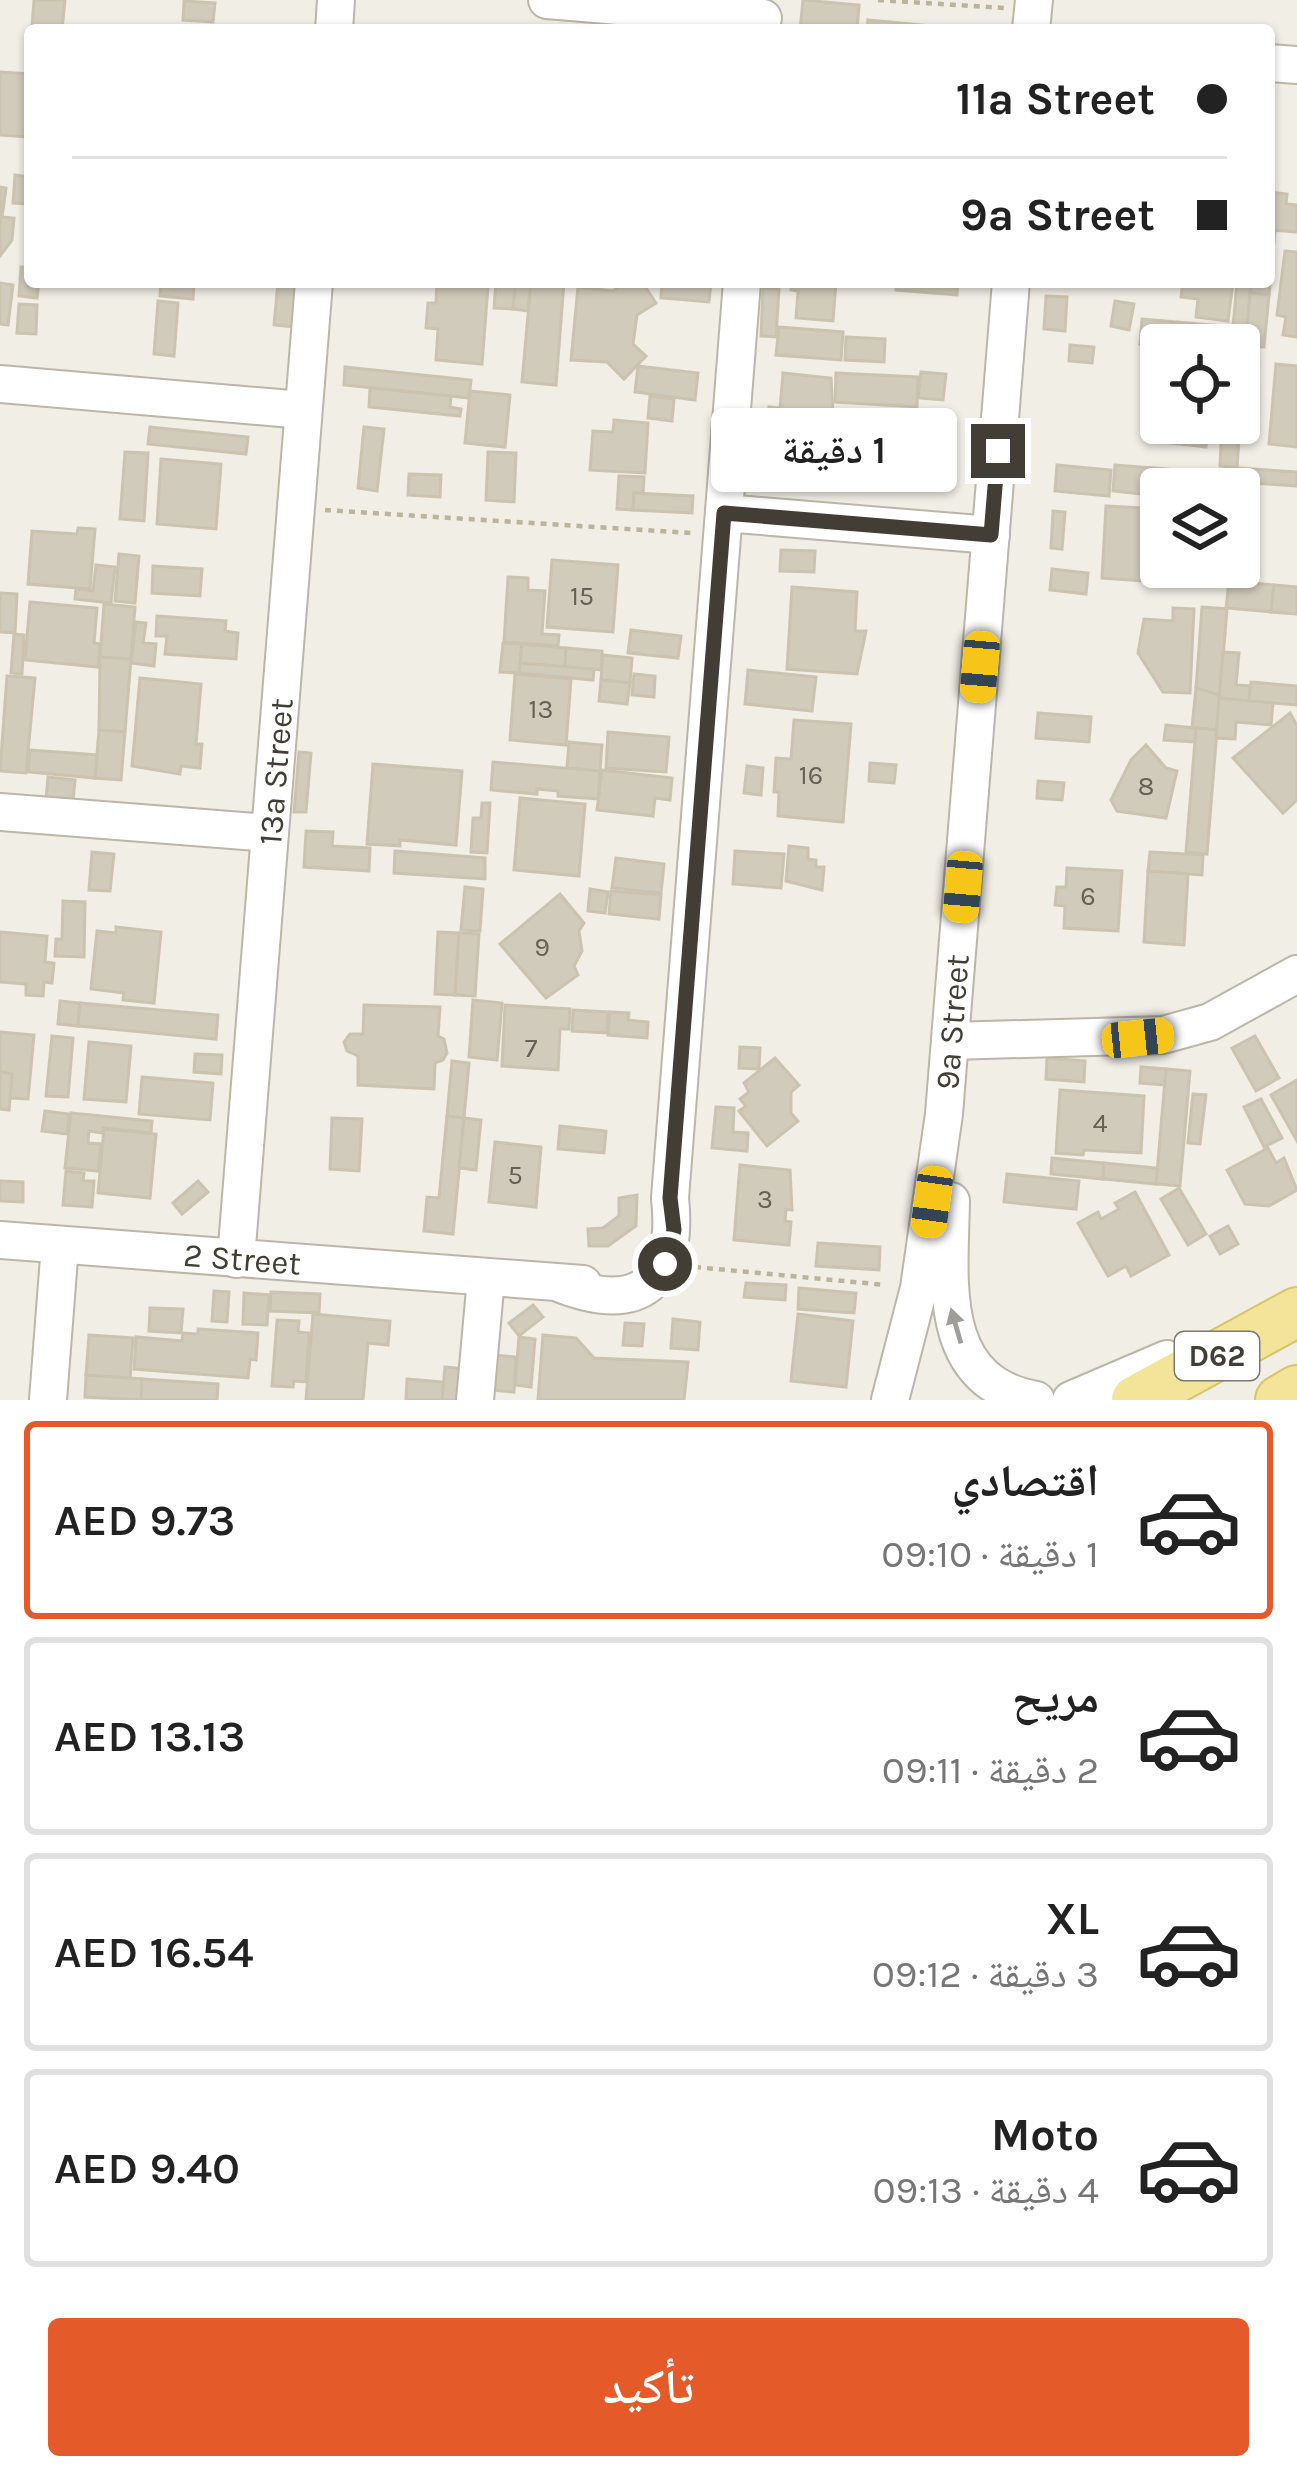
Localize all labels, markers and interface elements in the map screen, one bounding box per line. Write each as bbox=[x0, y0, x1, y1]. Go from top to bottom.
text: 11a Street bbox=[956, 73, 1155, 125]
text: 9a Street bbox=[960, 189, 1155, 241]
map controls bbox=[1140, 324, 1260, 588]
button: locate bbox=[1140, 324, 1260, 444]
callout: 1 دقيقة bbox=[710, 409, 956, 493]
route end bbox=[971, 424, 1025, 478]
text: 1 دقيقة bbox=[782, 427, 886, 473]
button: layers bbox=[1140, 468, 1260, 588]
house number: 15 bbox=[570, 580, 594, 612]
car bbox=[959, 630, 1001, 704]
house number: 13 bbox=[529, 693, 553, 725]
street label: 13a Street bbox=[251, 697, 301, 846]
house number: 16 bbox=[799, 759, 823, 791]
house number: 8 bbox=[1138, 770, 1154, 802]
car bbox=[942, 850, 984, 924]
house number: 6 bbox=[1080, 880, 1096, 912]
house number: 9 bbox=[534, 931, 550, 963]
street label: 9a Street bbox=[928, 953, 977, 1091]
car bbox=[1100, 1016, 1176, 1060]
house number: 7 bbox=[525, 1032, 538, 1064]
house number: 4 bbox=[1092, 1107, 1108, 1139]
house number: 5 bbox=[507, 1159, 523, 1191]
car bbox=[909, 1164, 955, 1240]
house number: 3 bbox=[757, 1183, 773, 1215]
street label: 2 Street bbox=[182, 1236, 302, 1283]
route start bbox=[638, 1237, 692, 1291]
one-way arrow bbox=[945, 1307, 964, 1344]
road number: D62 bbox=[1175, 1332, 1259, 1380]
text: اقتصادي bbox=[952, 1455, 1099, 1507]
icon: car bbox=[1135, 1466, 1243, 1574]
text: AED 9.73 bbox=[54, 1494, 235, 1546]
text: 1 دقيقة · 09:10 bbox=[881, 1531, 1099, 1577]
text: مريح bbox=[1012, 1671, 1099, 1723]
icon: car bbox=[1135, 1682, 1243, 1790]
text: AED 13.13 bbox=[54, 1710, 245, 1762]
text: 2 دقيقة · 09:11 bbox=[882, 1747, 1099, 1793]
text: XL bbox=[1046, 1893, 1099, 1945]
icon: car bbox=[1135, 1898, 1243, 2006]
text: AED 16.54 bbox=[54, 1926, 254, 1978]
text: 3 دقيقة · 09:12 bbox=[872, 1951, 1099, 1997]
text: Moto bbox=[991, 2109, 1099, 2161]
icon: car bbox=[1135, 2114, 1243, 2222]
text: AED 9.40 bbox=[54, 2142, 240, 2194]
text: 4 دقيقة · 09:13 bbox=[872, 2167, 1099, 2213]
button: تأكيد bbox=[48, 2318, 1249, 2456]

